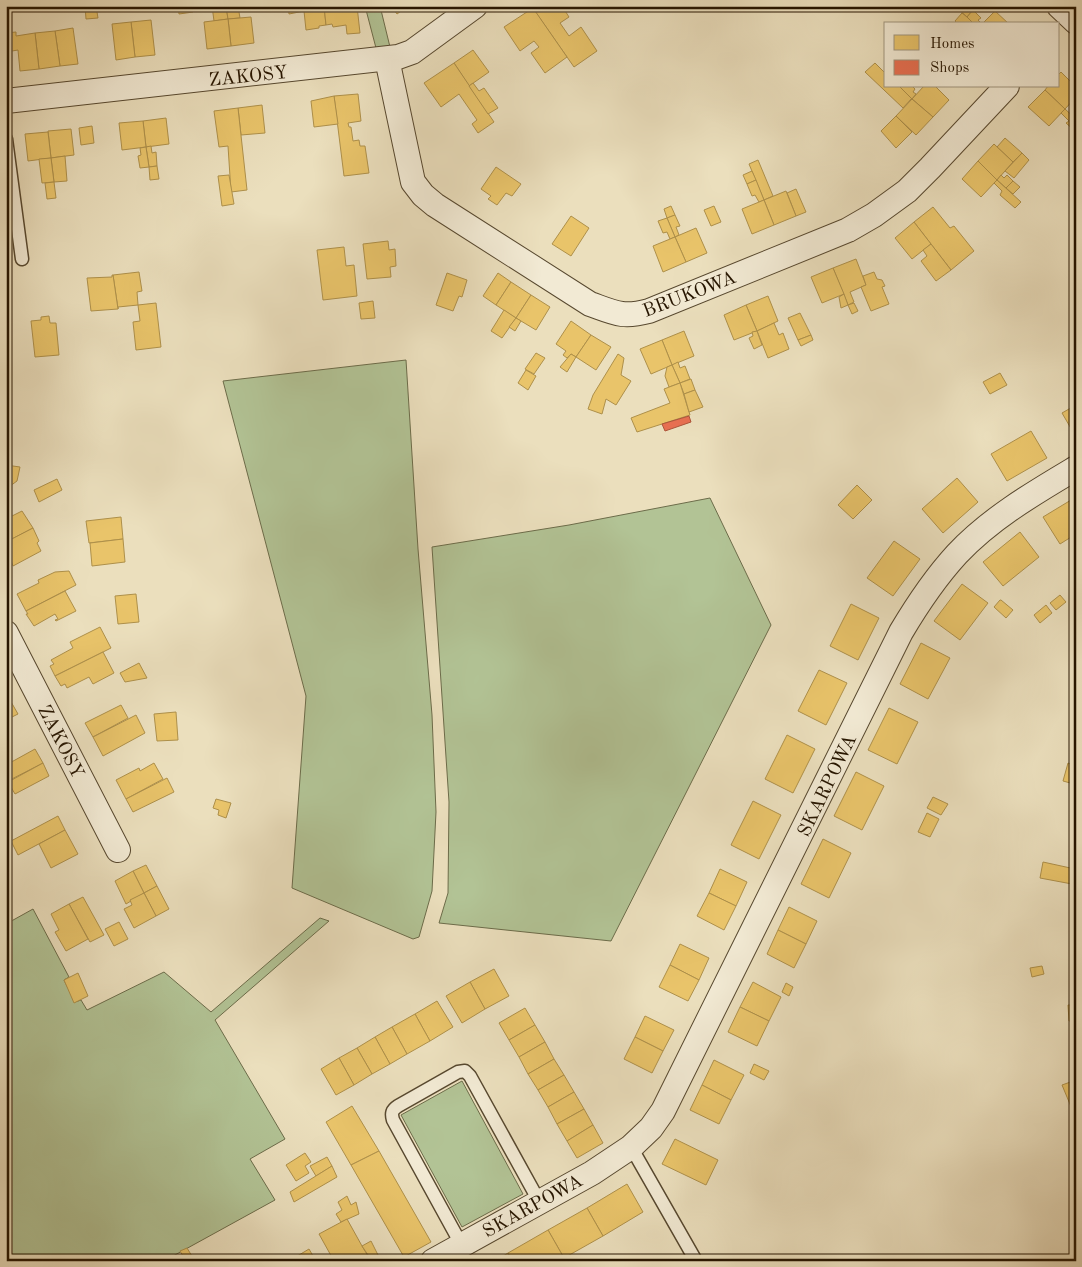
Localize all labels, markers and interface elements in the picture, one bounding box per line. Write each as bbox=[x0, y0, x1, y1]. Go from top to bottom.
legend bbox=[884, 22, 1060, 88]
text: Homes bbox=[930, 37, 975, 52]
text: Shops bbox=[930, 61, 969, 76]
street label: ZAKOSY bbox=[208, 64, 289, 91]
street label: BRUKOWA bbox=[641, 269, 740, 322]
street label: ZAKOSY bbox=[33, 702, 86, 782]
street label: SKARPOWA bbox=[795, 732, 861, 840]
street label: SKARPOWA bbox=[480, 1172, 587, 1242]

